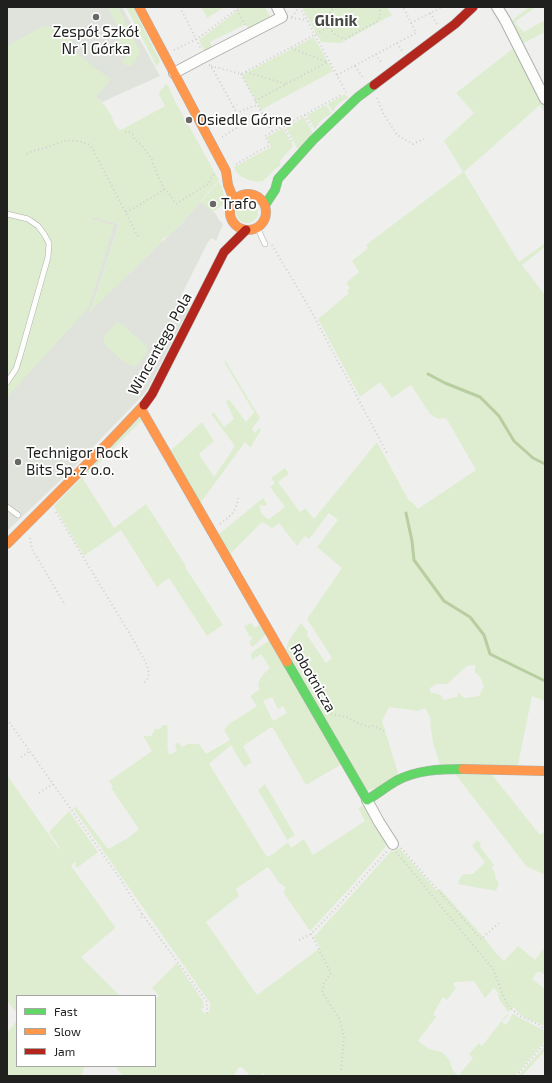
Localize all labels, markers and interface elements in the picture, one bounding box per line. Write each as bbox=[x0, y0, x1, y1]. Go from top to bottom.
district label: Glinik bbox=[314, 11, 358, 31]
marker: Zespół Szkół Nr 1 Górka bbox=[91, 12, 101, 22]
place label: Zespół Szkół Nr 1 Górka bbox=[53, 23, 139, 58]
place label: Osiedle Górne bbox=[197, 111, 292, 129]
marker: Osiedle Górne bbox=[184, 115, 194, 125]
place label: Trafo bbox=[221, 195, 257, 213]
marker: Trafo bbox=[208, 199, 218, 209]
street label: Wincentego Pola bbox=[124, 290, 196, 398]
place label: Technigor Rock Bits Sp. z o.o. bbox=[26, 444, 128, 479]
marker: Technigor Rock Bits Sp. z o.o. bbox=[13, 457, 23, 467]
street label: Robotnicza bbox=[286, 641, 340, 715]
legend bbox=[16, 995, 156, 1067]
text: Fast bbox=[54, 1004, 77, 1018]
text: Slow bbox=[54, 1024, 81, 1038]
text: Jam bbox=[54, 1044, 75, 1058]

